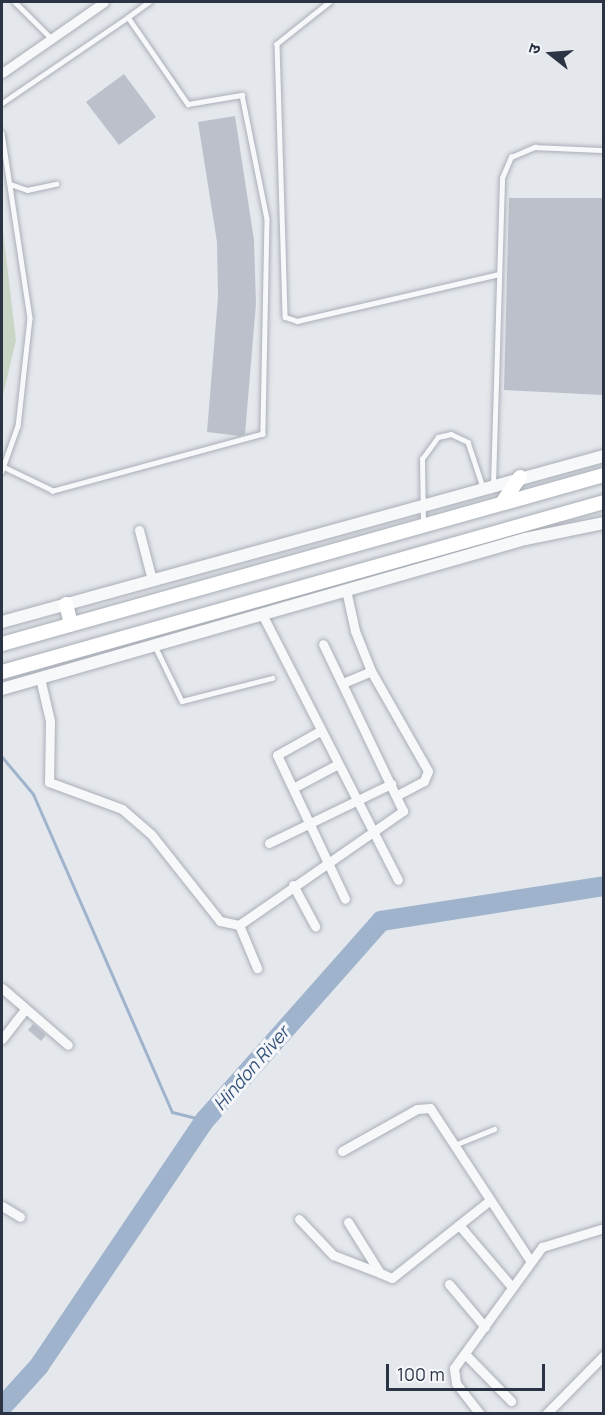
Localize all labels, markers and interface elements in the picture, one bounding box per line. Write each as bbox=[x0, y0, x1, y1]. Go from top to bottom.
north arrow bbox=[521, 24, 581, 84]
text: उ bbox=[522, 41, 546, 56]
water label: Hindon River bbox=[209, 1022, 293, 1114]
scale bar bbox=[389, 1352, 548, 1390]
text: 100 m bbox=[397, 1362, 445, 1386]

